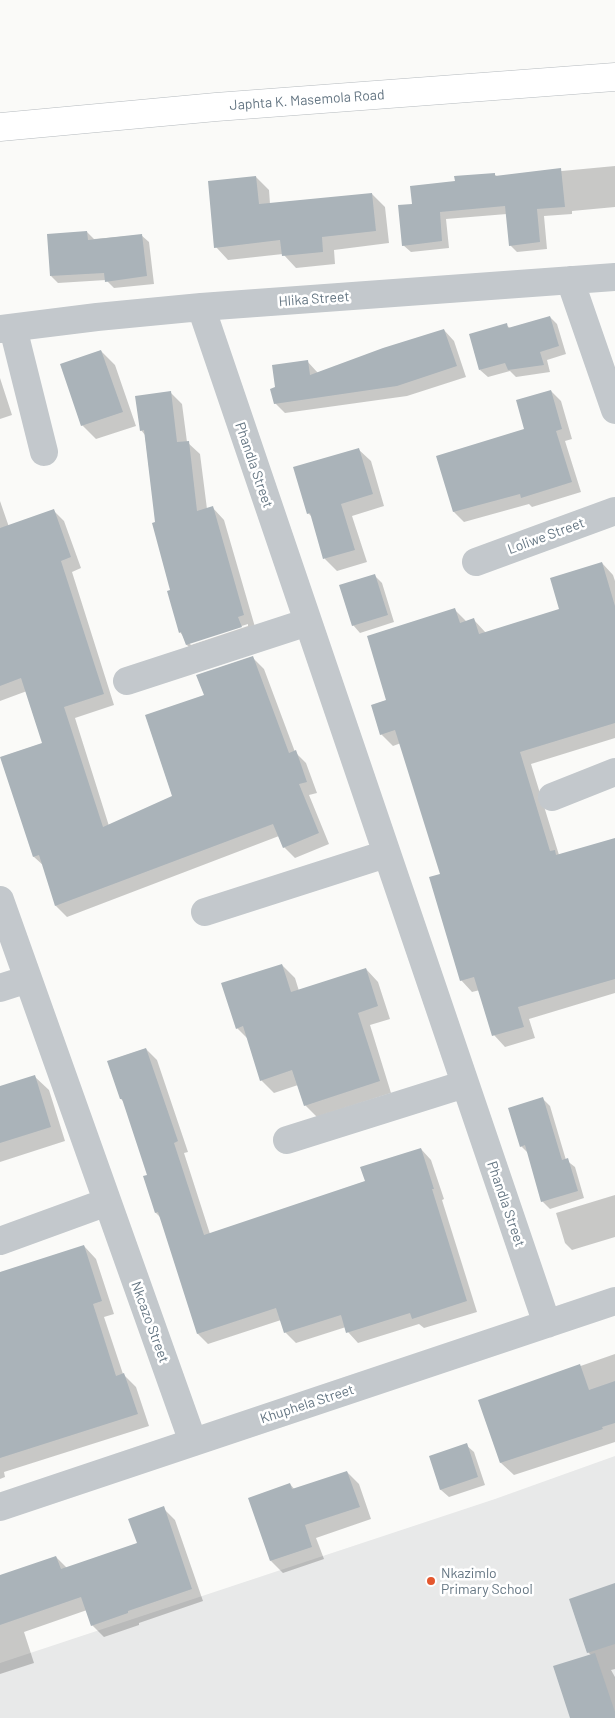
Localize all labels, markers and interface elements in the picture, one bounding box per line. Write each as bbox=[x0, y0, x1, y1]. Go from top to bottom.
street label: Japhta K. Masemola Road bbox=[229, 86, 385, 114]
street label: Hlika Street bbox=[278, 288, 350, 310]
street label: Phandla Street bbox=[231, 420, 277, 510]
street label: Loliwe Street bbox=[505, 514, 587, 558]
street label: Phandla Street bbox=[483, 1159, 529, 1249]
street label: Nkcazo Street bbox=[127, 1279, 173, 1365]
street label: Khuphela Street bbox=[258, 1381, 356, 1427]
place label: Nkazimlo Primary School bbox=[441, 1565, 533, 1598]
marker: Nkazimlo Primary School bbox=[425, 1575, 437, 1587]

